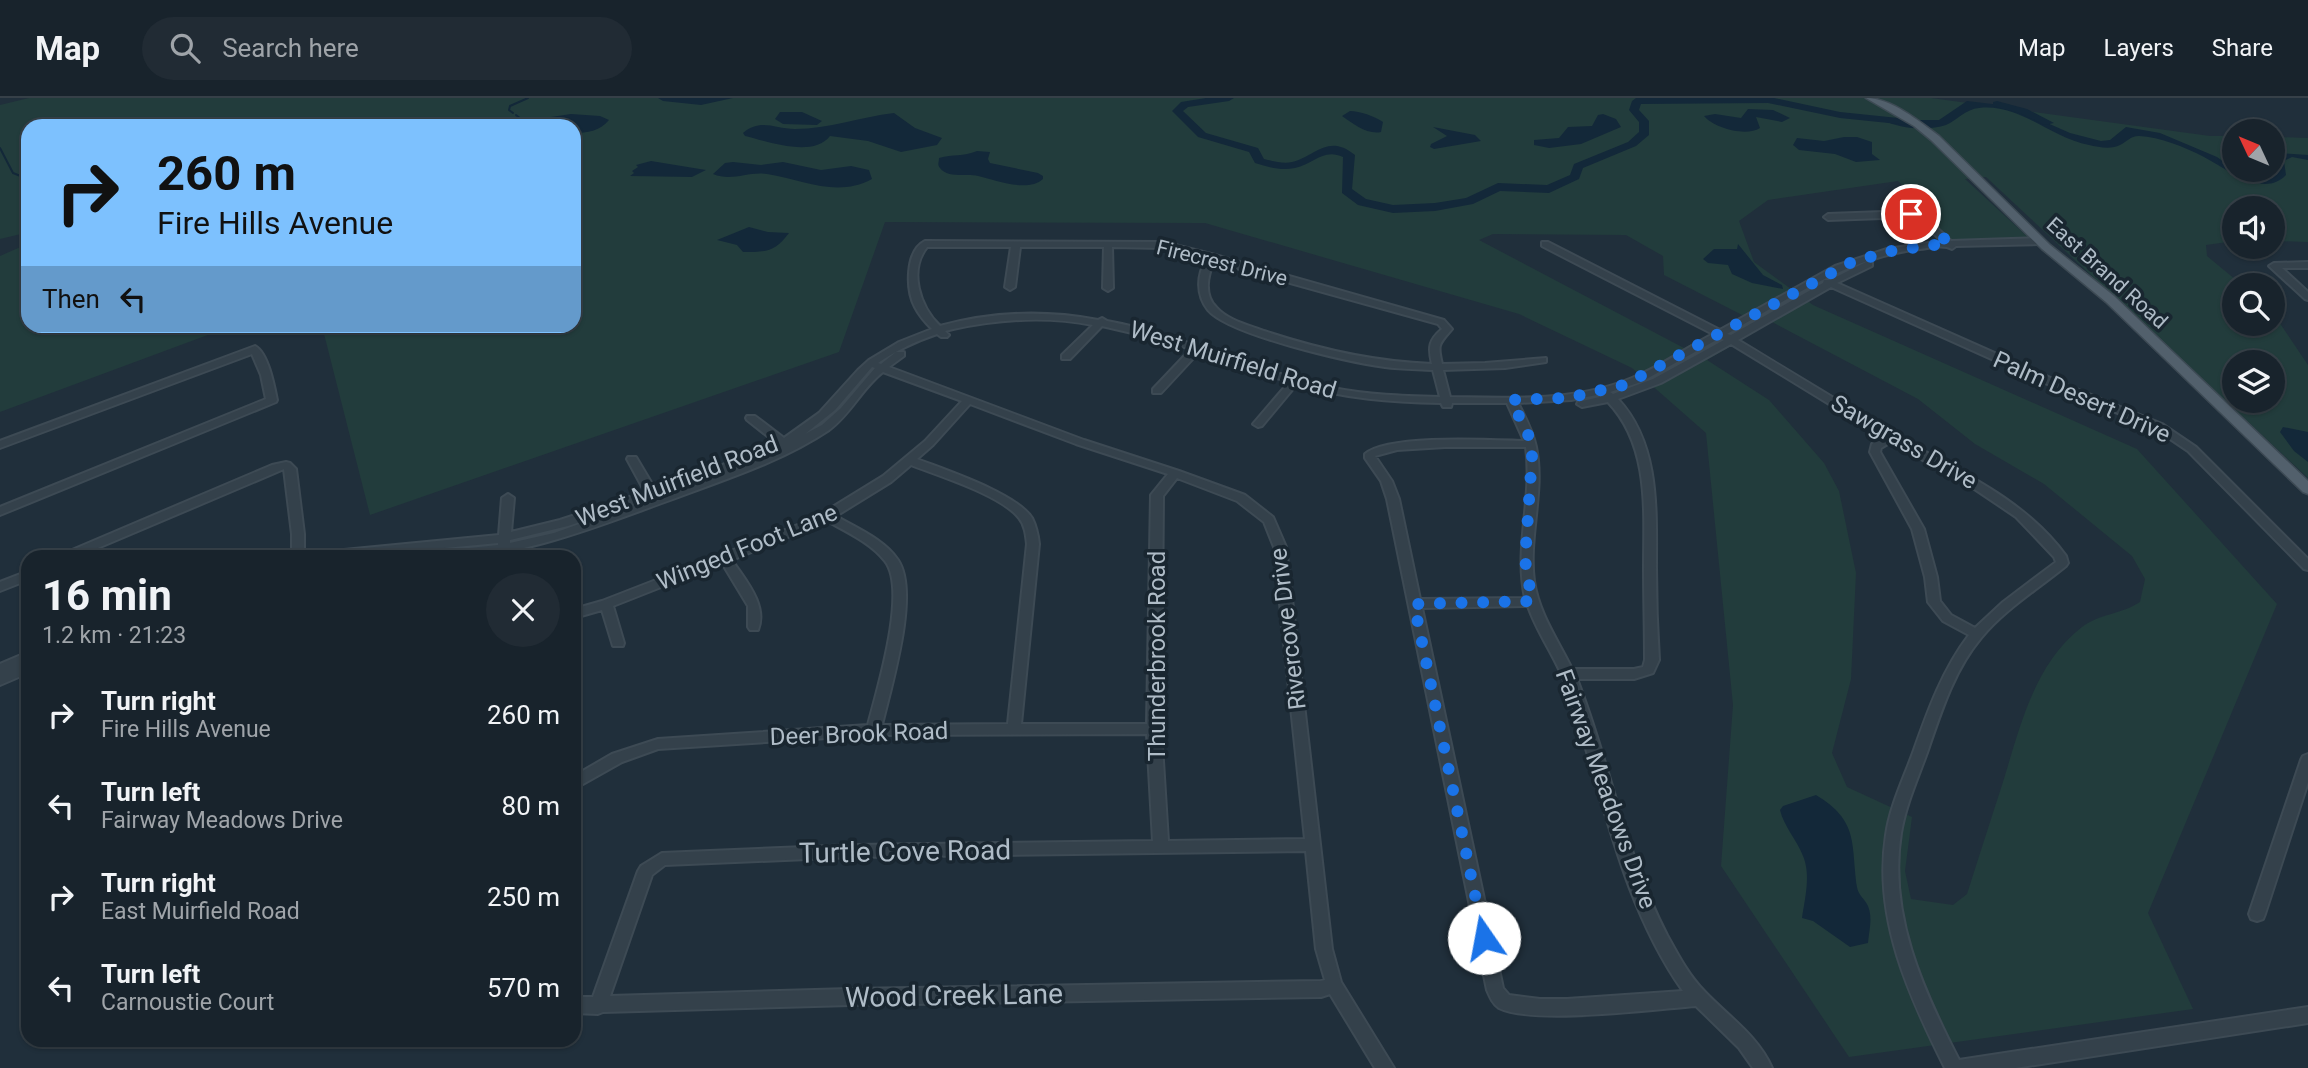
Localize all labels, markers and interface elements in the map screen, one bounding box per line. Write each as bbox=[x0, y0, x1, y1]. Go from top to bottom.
search box bbox=[142, 17, 632, 80]
text: Map bbox=[35, 29, 100, 68]
icon: search bbox=[166, 29, 204, 67]
text: Search here bbox=[222, 33, 359, 63]
text: Map bbox=[2018, 34, 2066, 62]
text: Layers bbox=[2104, 34, 2174, 62]
text: Share bbox=[2212, 34, 2273, 62]
north arrow bbox=[2222, 119, 2286, 182]
map controls bbox=[2222, 119, 2285, 413]
text: 260 m bbox=[157, 145, 296, 202]
icon: right bbox=[42, 147, 133, 238]
pin bbox=[1881, 184, 1941, 244]
icon: arrive bbox=[1892, 195, 1930, 233]
button: sound bbox=[2222, 196, 2285, 259]
text: Fire Hills Avenue bbox=[157, 204, 393, 242]
street label: East Brand Road bbox=[2042, 212, 2172, 334]
street label: Firecrest Drive bbox=[1154, 235, 1290, 291]
button: search bbox=[2222, 273, 2285, 336]
icon: left bbox=[114, 280, 152, 318]
text: Then bbox=[42, 284, 100, 314]
street label: West Muirfield Road bbox=[1126, 315, 1340, 405]
street label: Palm Desert Drive bbox=[1989, 345, 2175, 449]
button: layers bbox=[2222, 350, 2285, 413]
street label: Sawgrass Drive bbox=[1826, 389, 1982, 495]
street label: West Muirfield Road bbox=[572, 430, 782, 532]
street label: Winged Foot Lane bbox=[653, 498, 841, 596]
street label: Rivercove Drive bbox=[1264, 546, 1312, 712]
street label: Thunderbrook Road bbox=[1143, 551, 1171, 761]
text: 16 min bbox=[42, 571, 172, 620]
button: close bbox=[486, 573, 560, 647]
text: 1.2 km · 21:23 bbox=[42, 622, 186, 649]
street label: Fairway Meadows Drive bbox=[1550, 666, 1662, 912]
text: Turn right bbox=[101, 686, 216, 716]
icon: right bbox=[42, 696, 80, 734]
text: 260 m bbox=[487, 700, 560, 730]
text: Fire Hills Avenue bbox=[101, 716, 271, 743]
street label: Deer Brook Road bbox=[769, 717, 949, 751]
text: Turn left bbox=[101, 777, 200, 807]
icon: left bbox=[42, 787, 80, 825]
text: 80 m bbox=[502, 791, 560, 821]
text: Fairway Meadows Drive bbox=[101, 807, 343, 834]
street label: Turtle Cove Road bbox=[799, 833, 1011, 870]
text: Turn right bbox=[101, 868, 216, 898]
icon: right bbox=[42, 878, 80, 916]
text: 250 m bbox=[487, 882, 560, 912]
text: East Muirfield Road bbox=[101, 898, 300, 925]
position arrow bbox=[1447, 901, 1521, 975]
text: Turn left bbox=[101, 959, 200, 989]
icon: left bbox=[42, 969, 80, 1007]
text: 570 m bbox=[487, 973, 560, 1003]
street label: Wood Creek Lane bbox=[845, 977, 1063, 1014]
text: Carnoustie Court bbox=[101, 989, 274, 1016]

